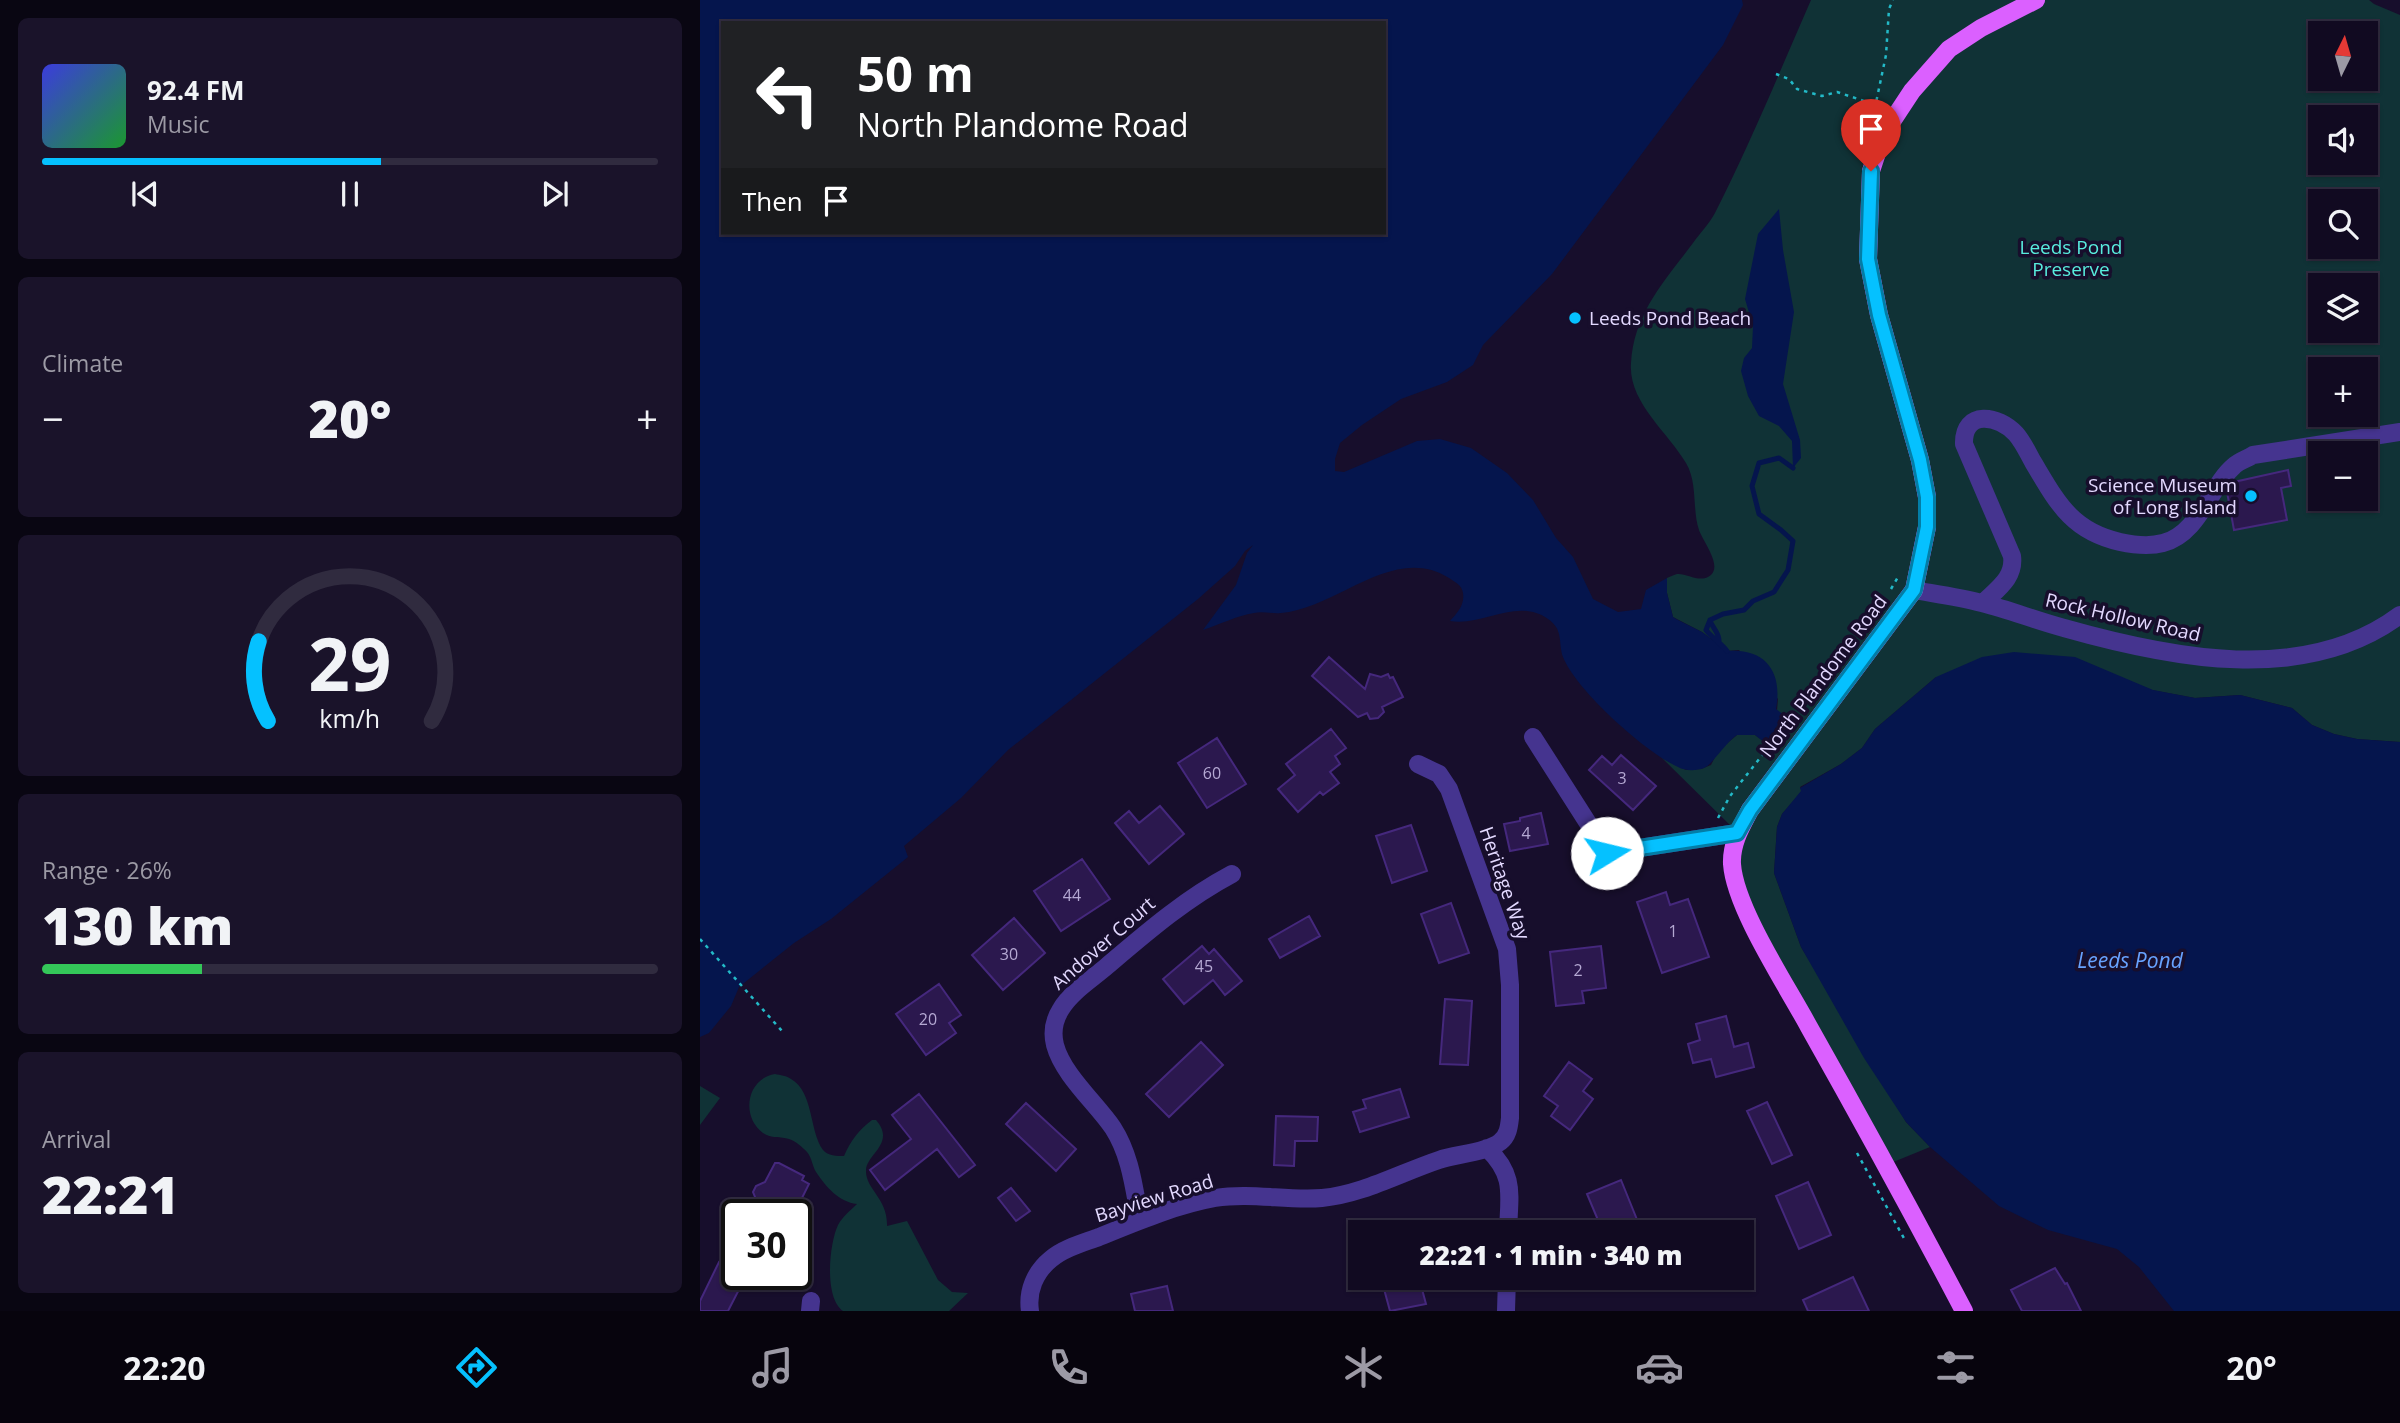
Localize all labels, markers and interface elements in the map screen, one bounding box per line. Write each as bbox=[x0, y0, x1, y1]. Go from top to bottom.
north arrow bbox=[2308, 21, 2378, 91]
map controls bbox=[2308, 21, 2378, 511]
text: 50 m bbox=[857, 40, 974, 106]
icon: left bbox=[742, 49, 833, 140]
text: 92.4 FM bbox=[147, 72, 245, 108]
pin bbox=[1841, 99, 1901, 171]
text: North Plandome Road bbox=[857, 103, 1189, 146]
button: sound bbox=[2308, 105, 2378, 175]
text: Music bbox=[147, 108, 210, 140]
icon: arrive bbox=[1852, 110, 1890, 148]
icon: previous bbox=[126, 175, 164, 213]
icon: pause bbox=[331, 175, 369, 213]
icon: next bbox=[536, 175, 574, 213]
icon: arrive bbox=[817, 182, 855, 220]
text: Then bbox=[742, 183, 803, 219]
button: search bbox=[2308, 189, 2378, 259]
park label: Leeds Pond Preserve bbox=[2019, 234, 2123, 282]
button: layers bbox=[2308, 273, 2378, 343]
place label: Leeds Pond Beach bbox=[1589, 305, 1751, 331]
marker: Leeds Pond Beach bbox=[1567, 310, 1583, 326]
text: Climate bbox=[42, 347, 123, 379]
button: + bbox=[2308, 357, 2378, 427]
text: 20° bbox=[309, 382, 391, 453]
text: − bbox=[42, 392, 64, 444]
text: + bbox=[636, 392, 658, 444]
button: − bbox=[2308, 441, 2378, 511]
place label: Science Museum of Long Island bbox=[2088, 472, 2237, 520]
marker: Science Museum of Long Island bbox=[2243, 488, 2259, 504]
street label: Rock Hollow Road bbox=[2043, 586, 2203, 648]
street label: North Plandome Road bbox=[1753, 590, 1893, 762]
text: 29 bbox=[308, 614, 392, 713]
text: km/h bbox=[320, 701, 380, 735]
house number: 60 bbox=[1203, 762, 1221, 784]
house number: 3 bbox=[1617, 767, 1627, 789]
position arrow bbox=[1570, 816, 1644, 890]
house number: 4 bbox=[1521, 822, 1531, 844]
street label: Heritage Way bbox=[1473, 823, 1537, 944]
text: Range · 26% bbox=[42, 854, 172, 886]
house number: 44 bbox=[1063, 884, 1081, 906]
text: 130 km bbox=[42, 889, 233, 960]
street label: Andover Court bbox=[1046, 891, 1160, 995]
house number: 1 bbox=[1668, 920, 1678, 942]
house number: 30 bbox=[1000, 943, 1018, 965]
water label: Leeds Pond bbox=[2077, 946, 2184, 974]
house number: 45 bbox=[1195, 955, 1213, 977]
house number: 2 bbox=[1573, 959, 1583, 981]
house number: 20 bbox=[919, 1008, 937, 1030]
text: Arrival bbox=[42, 1123, 111, 1155]
text: 22:21 bbox=[42, 1158, 179, 1229]
street label: Bayview Road bbox=[1092, 1168, 1216, 1228]
speed limit sign: 30 bbox=[721, 1199, 812, 1290]
text: 22:21 · 1 min · 340 m bbox=[1420, 1237, 1682, 1273]
icon: directions bbox=[452, 1343, 501, 1392]
icon: music bbox=[748, 1343, 797, 1392]
icon: phone bbox=[1044, 1343, 1093, 1392]
icon: climate bbox=[1339, 1343, 1388, 1392]
icon: car bbox=[1635, 1343, 1684, 1392]
icon: filters bbox=[1931, 1343, 1980, 1392]
text: 22:20 bbox=[123, 1346, 206, 1389]
text: 20° bbox=[2226, 1346, 2277, 1389]

